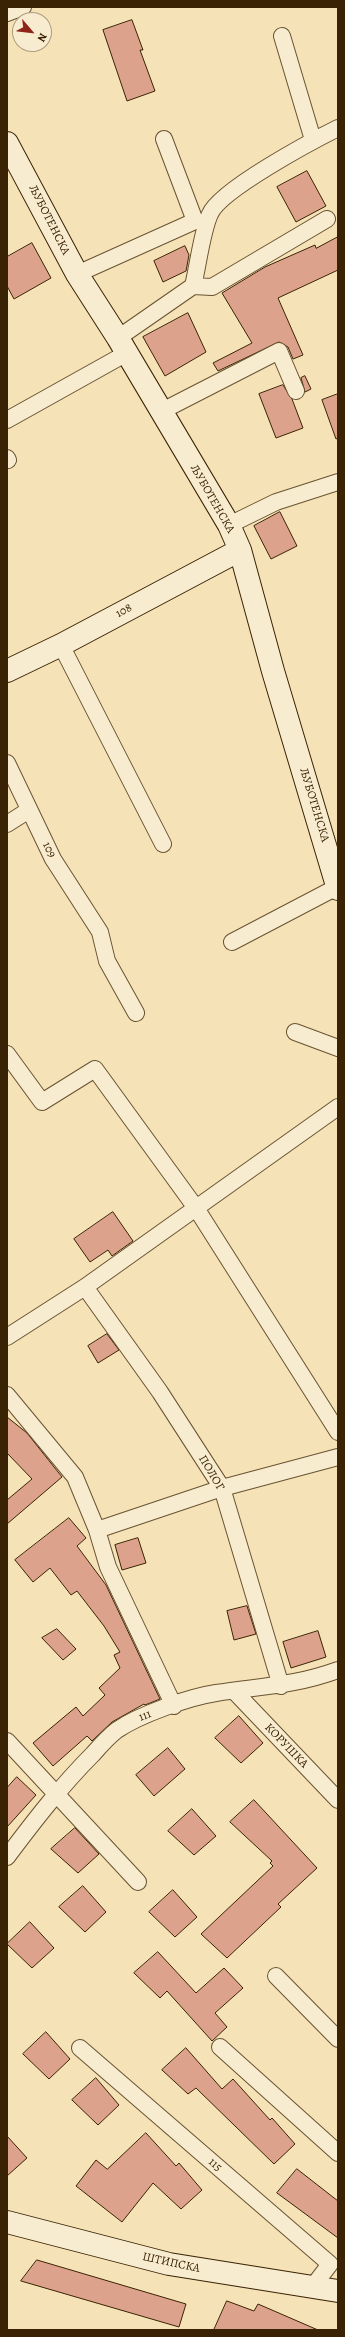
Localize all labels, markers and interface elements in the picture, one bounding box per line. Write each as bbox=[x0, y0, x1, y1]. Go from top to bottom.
north arrow bbox=[12, 12, 52, 52]
text: N bbox=[34, 30, 51, 44]
street label: ЉУБОТЕНСКА bbox=[25, 183, 73, 257]
street label: ЉУБОТЕНСКА bbox=[187, 462, 237, 536]
street label: 108 bbox=[113, 601, 135, 621]
street label: ЉУБОТЕНСКА bbox=[296, 766, 332, 844]
street label: 109 bbox=[39, 840, 59, 860]
street label: ПОЛОГ bbox=[195, 1453, 227, 1493]
street label: 111 bbox=[137, 1707, 153, 1725]
street label: КОРУШКА bbox=[261, 1721, 311, 1771]
street label: 115 bbox=[205, 2155, 225, 2175]
street label: ШТИПСКА bbox=[141, 2250, 201, 2276]

